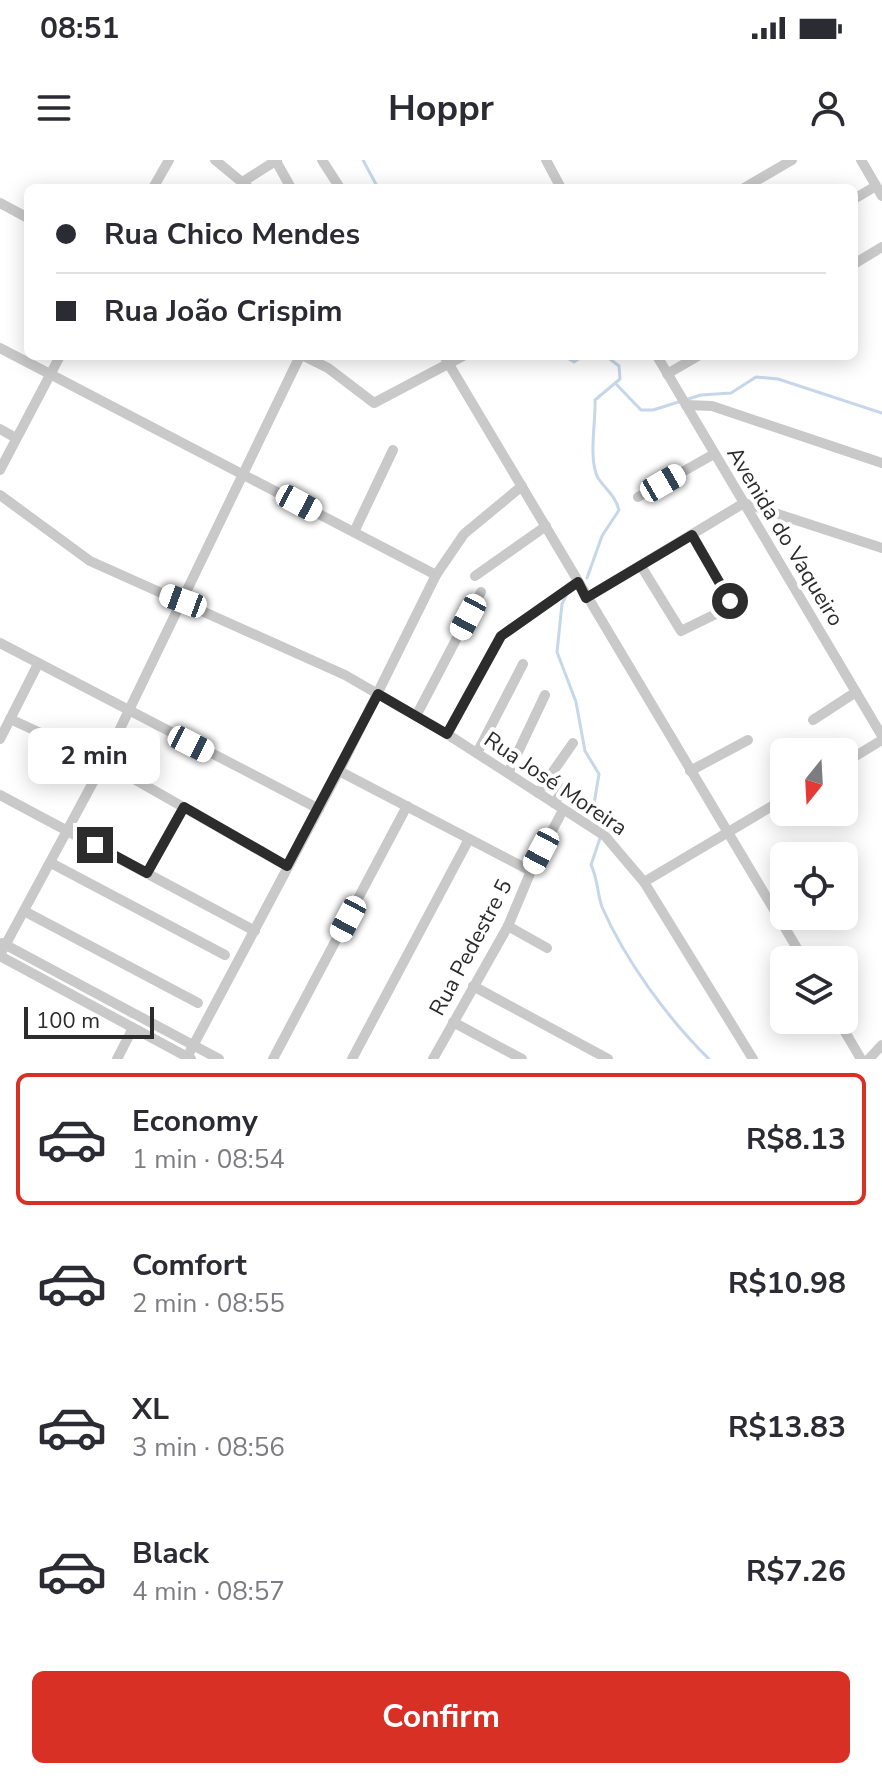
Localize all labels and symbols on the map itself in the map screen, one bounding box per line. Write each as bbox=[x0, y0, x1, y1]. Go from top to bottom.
street label: Avenida do Vaqueiro bbox=[720, 441, 851, 632]
car bbox=[636, 461, 690, 505]
car bbox=[272, 481, 326, 525]
car bbox=[156, 582, 210, 620]
route start bbox=[712, 583, 748, 619]
car bbox=[446, 590, 490, 644]
car bbox=[164, 722, 218, 766]
street label: Rua José Moreira bbox=[478, 725, 633, 843]
callout: 2 min bbox=[29, 729, 161, 785]
north arrow bbox=[770, 738, 858, 826]
car bbox=[519, 824, 563, 878]
route end bbox=[77, 827, 113, 863]
street label: Rua Pedestre 5 bbox=[422, 874, 519, 1021]
car bbox=[326, 892, 370, 946]
scale bar bbox=[24, 1003, 154, 1039]

